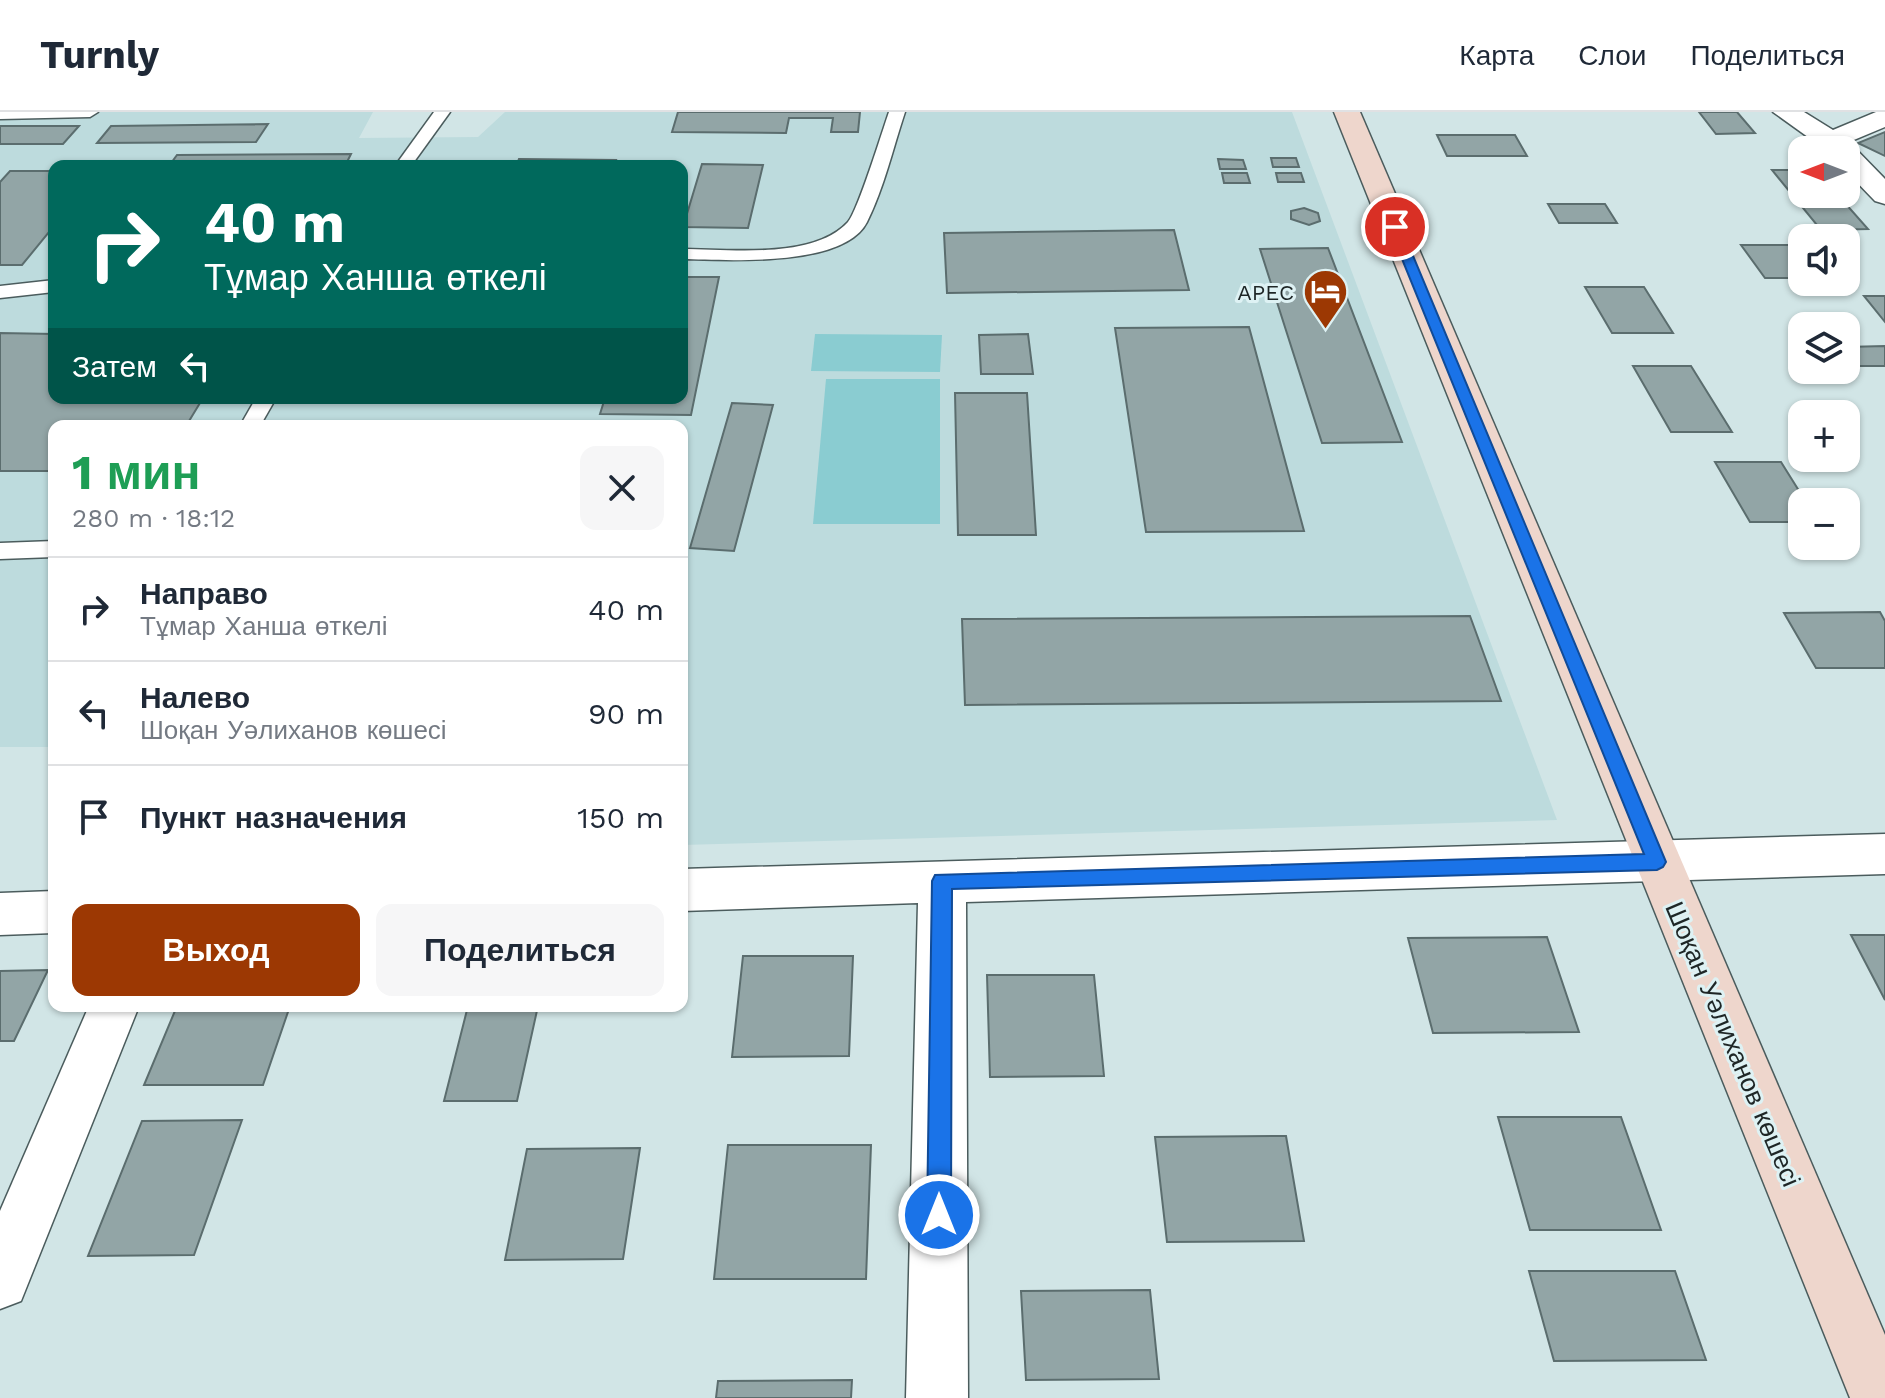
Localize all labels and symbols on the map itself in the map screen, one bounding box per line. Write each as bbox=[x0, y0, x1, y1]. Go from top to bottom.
north arrow bbox=[1788, 136, 1860, 208]
pin bbox=[1361, 193, 1429, 261]
hotel icon: APEC bbox=[1301, 268, 1349, 331]
place label: APEC bbox=[1237, 280, 1294, 305]
street label: Шоқан Уәлиханов көшесі bbox=[1659, 897, 1807, 1191]
position arrow bbox=[897, 1173, 981, 1257]

